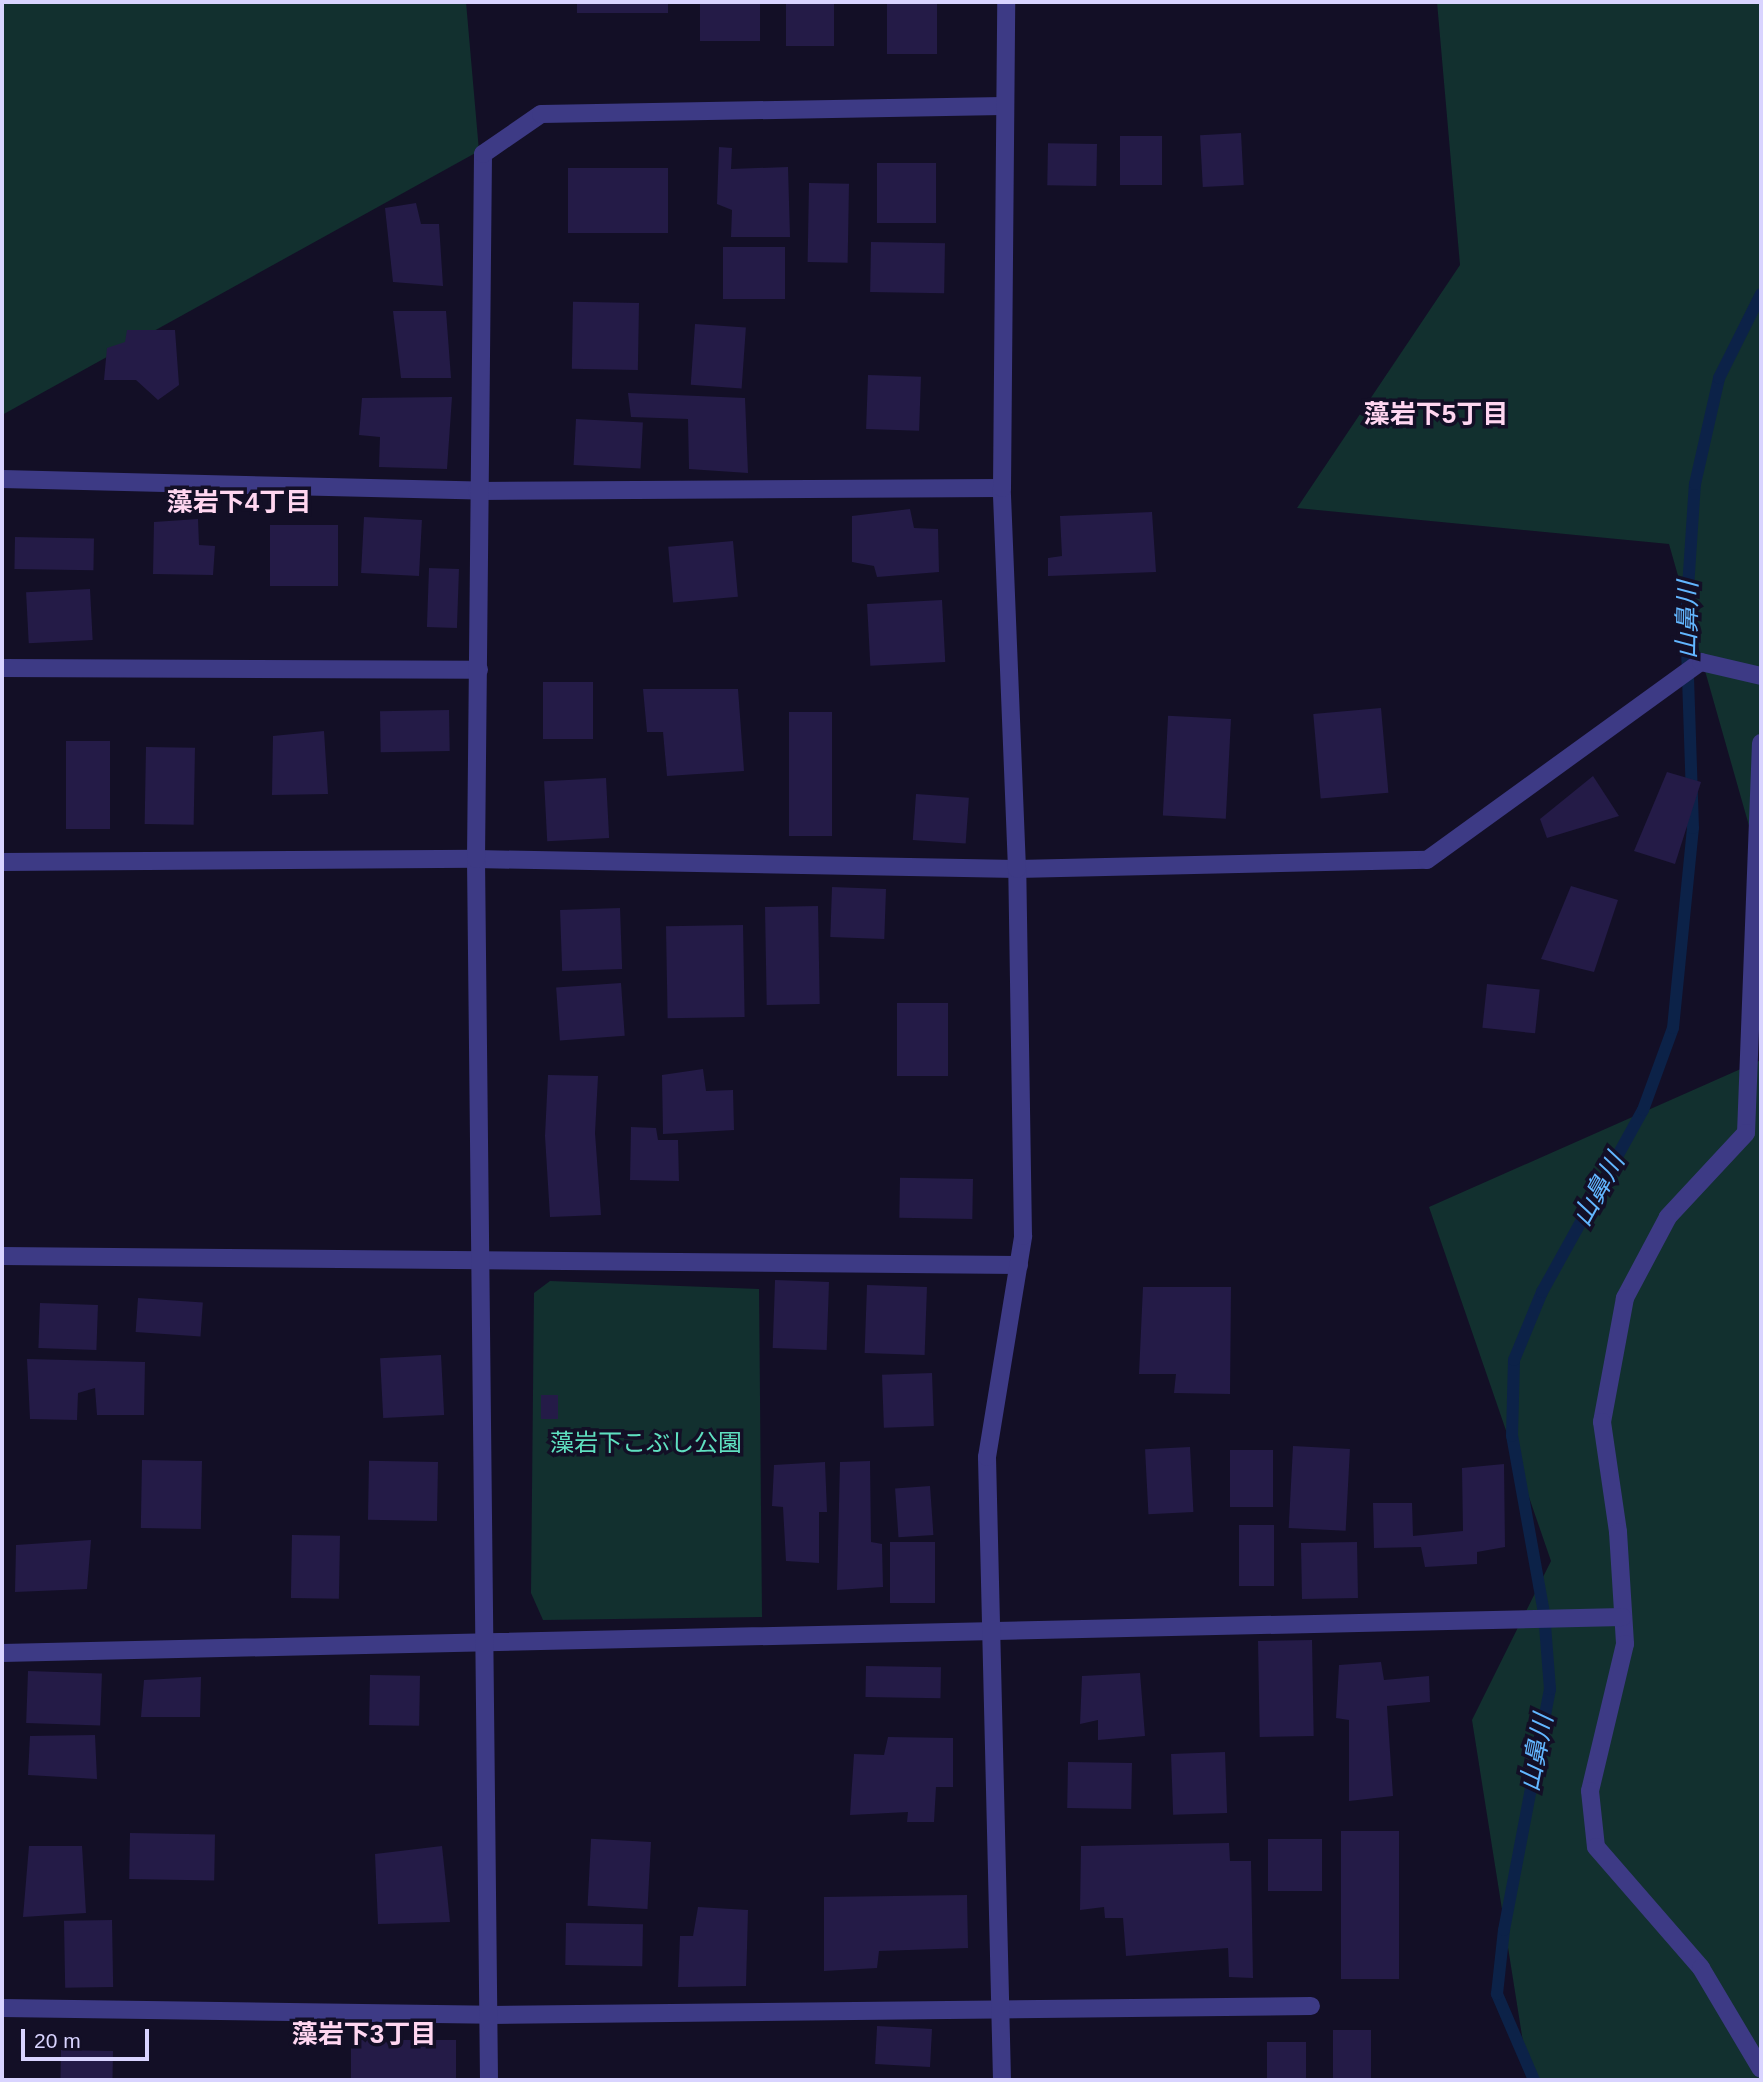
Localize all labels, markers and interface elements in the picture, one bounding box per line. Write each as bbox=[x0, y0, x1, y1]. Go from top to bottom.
district label: 藻岩下5丁目 bbox=[1364, 399, 1508, 431]
district label: 藻岩下4丁目 bbox=[167, 487, 311, 519]
water label: 山鼻川 bbox=[1672, 581, 1704, 659]
water label: 山鼻川 bbox=[1566, 1148, 1632, 1232]
park label: 藻岩下こぶし公園 bbox=[550, 1429, 742, 1457]
water label: 山鼻川 bbox=[1514, 1712, 1560, 1794]
scale bar bbox=[24, 2016, 152, 2060]
district label: 藻岩下3丁目 bbox=[292, 2019, 436, 2051]
text: 20 m bbox=[34, 2029, 81, 2052]

